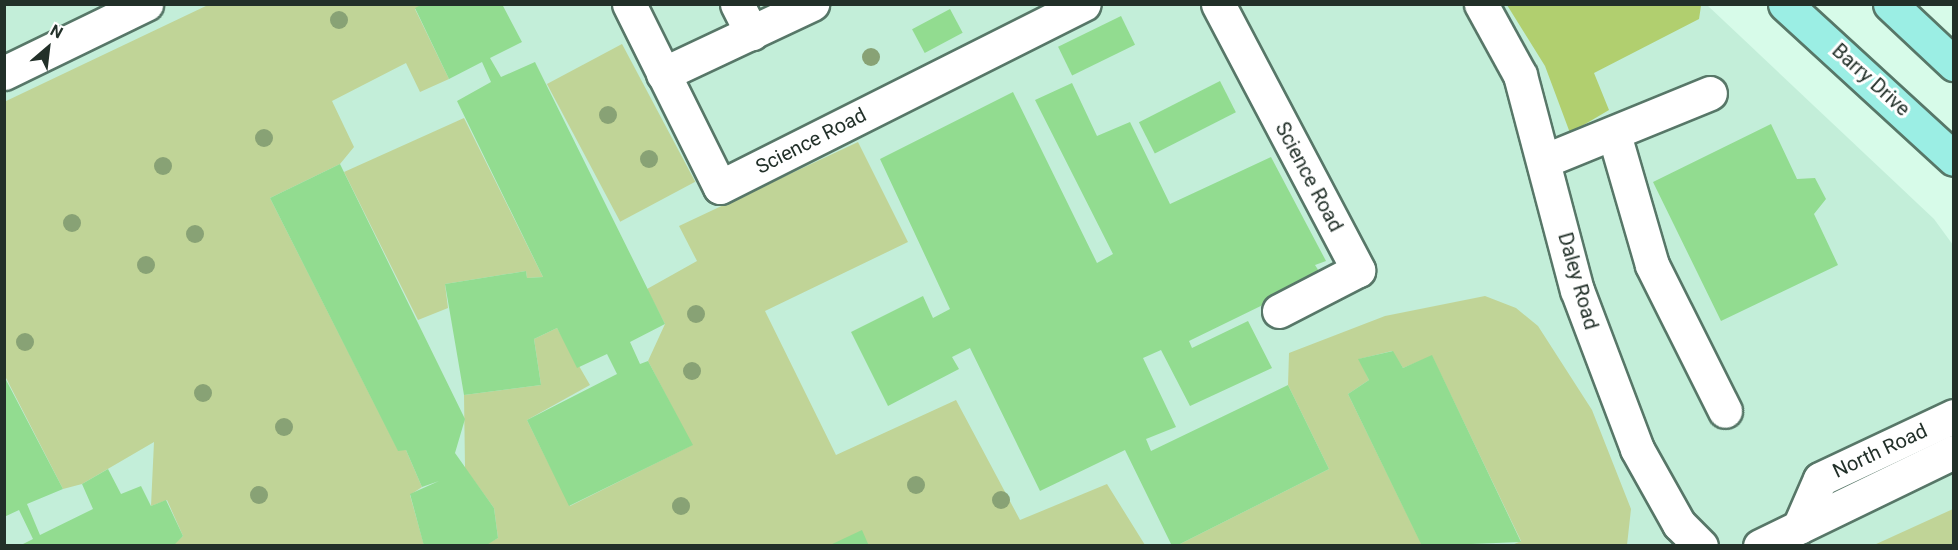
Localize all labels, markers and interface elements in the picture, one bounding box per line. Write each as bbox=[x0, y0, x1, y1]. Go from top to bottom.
north arrow bbox=[18, 18, 78, 78]
text: N bbox=[47, 21, 66, 43]
street label: Barry Drive bbox=[1827, 39, 1915, 121]
street label: Science Road bbox=[752, 103, 870, 179]
street label: Science Road bbox=[1270, 118, 1348, 236]
street label: Daley Road bbox=[1553, 230, 1603, 332]
street label: North Road bbox=[1829, 419, 1931, 483]

